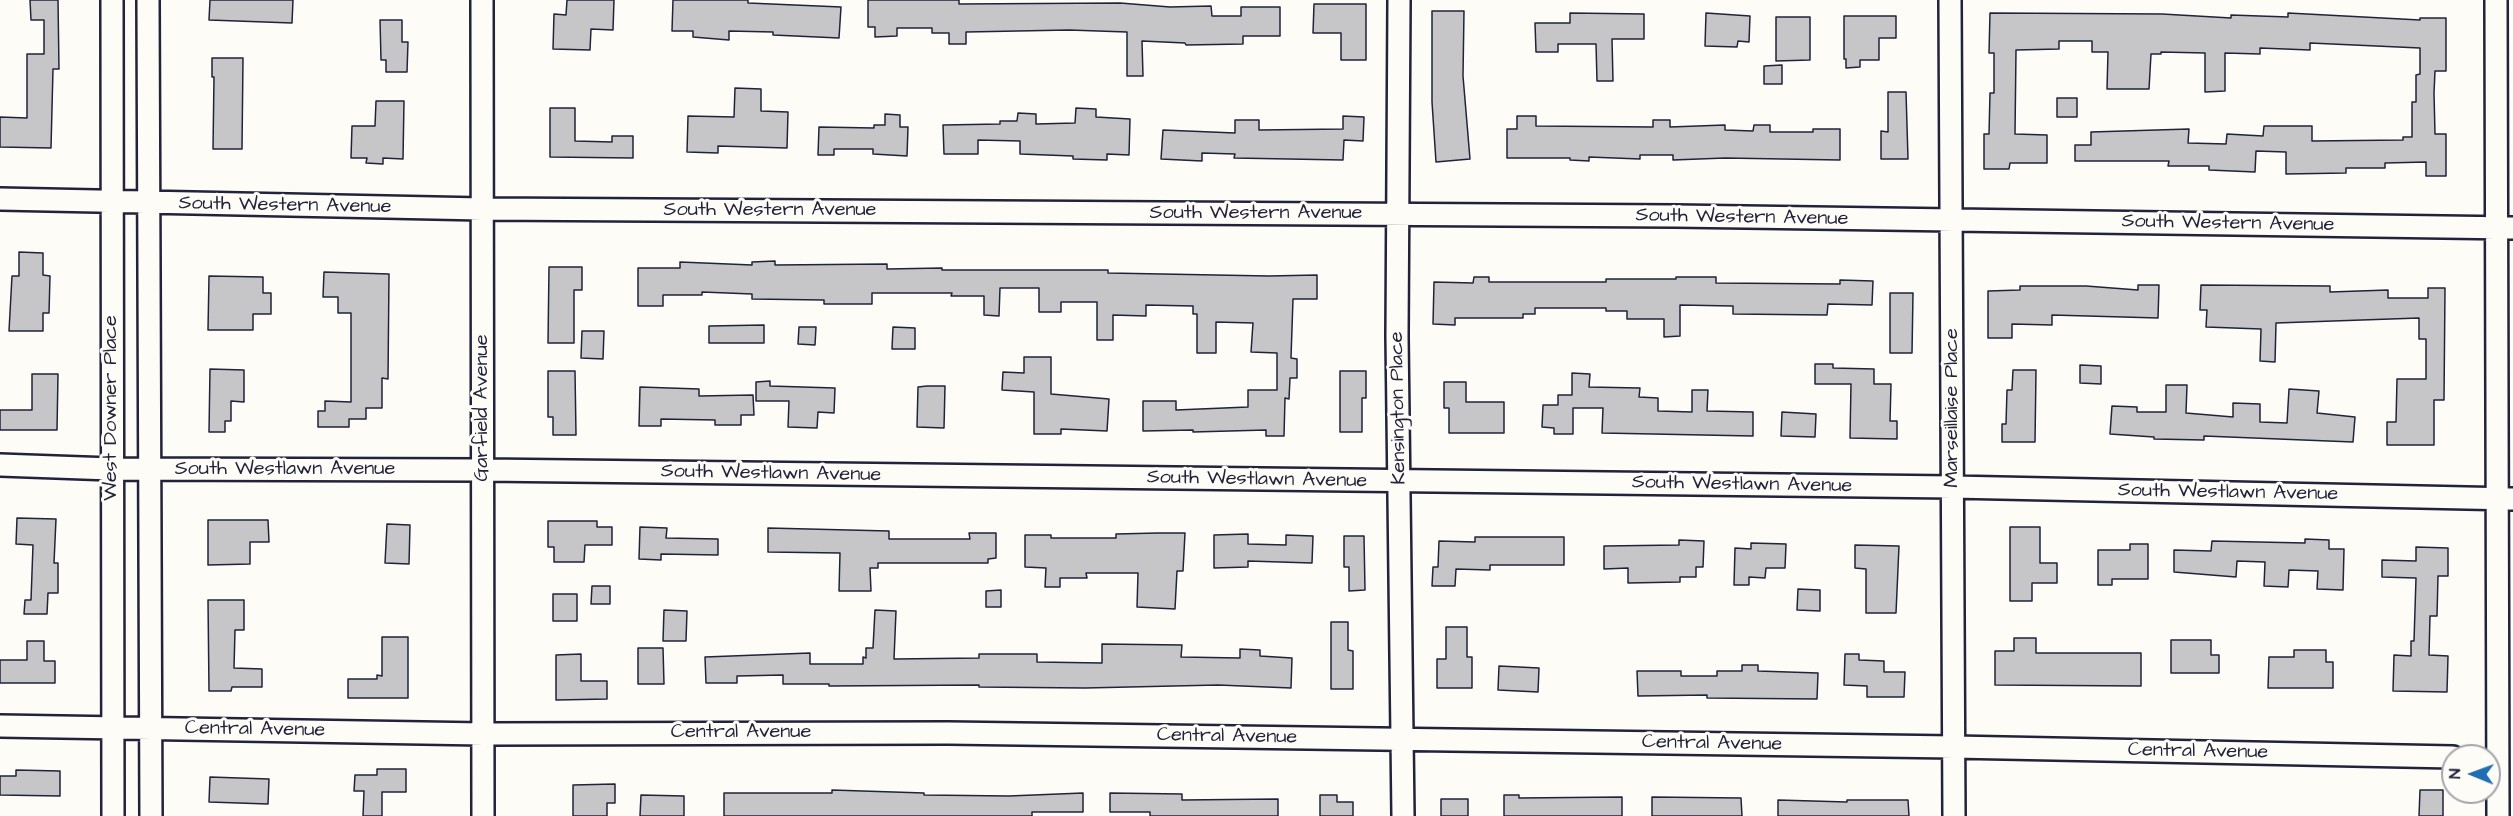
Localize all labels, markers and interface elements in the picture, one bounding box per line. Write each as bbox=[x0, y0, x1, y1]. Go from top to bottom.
street label: South Western Avenue bbox=[178, 192, 392, 220]
street label: South Western Avenue bbox=[664, 199, 876, 223]
street label: South Western Avenue bbox=[1150, 202, 1362, 226]
street label: South Western Avenue bbox=[1635, 204, 1849, 232]
street label: South Western Avenue bbox=[2121, 210, 2335, 238]
street label: West Downer Place bbox=[100, 315, 124, 501]
street label: Marseillaise Place bbox=[1941, 328, 1965, 488]
street label: Kensington Place bbox=[1386, 331, 1412, 485]
street label: Garfield Avenue bbox=[471, 334, 495, 482]
street label: South Westlawn Avenue bbox=[175, 458, 395, 482]
street label: South Westlawn Avenue bbox=[661, 460, 881, 488]
street label: South Westlawn Avenue bbox=[1147, 466, 1367, 494]
street label: South Westlawn Avenue bbox=[1632, 471, 1852, 499]
street label: South Westlawn Avenue bbox=[2118, 479, 2338, 507]
street label: Central Avenue bbox=[185, 717, 325, 743]
street label: Central Avenue bbox=[671, 721, 811, 745]
street label: Central Avenue bbox=[1157, 724, 1297, 750]
street label: Central Avenue bbox=[1642, 731, 1782, 757]
street label: Central Avenue bbox=[2128, 739, 2268, 765]
north arrow bbox=[2441, 744, 2501, 804]
text: N bbox=[2444, 769, 2466, 779]

